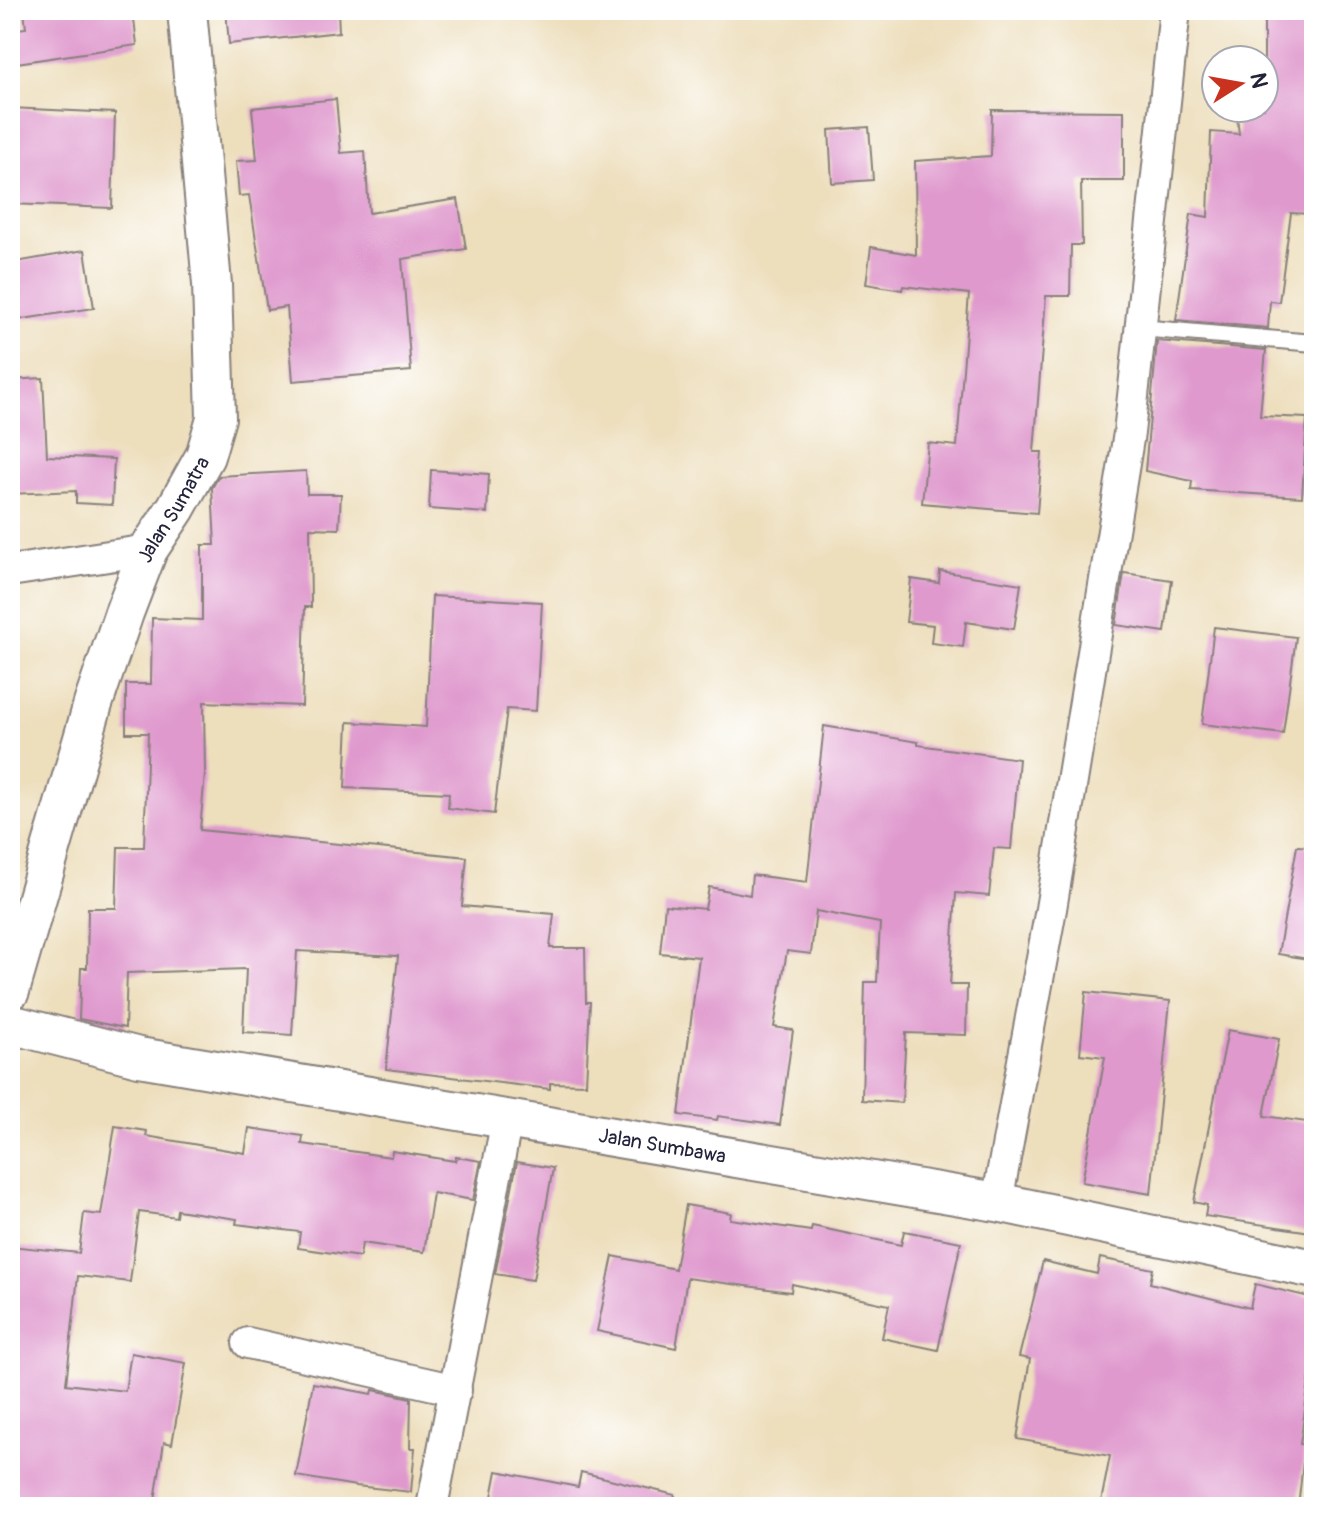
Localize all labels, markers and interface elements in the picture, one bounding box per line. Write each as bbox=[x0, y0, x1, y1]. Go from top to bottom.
north arrow bbox=[1200, 44, 1280, 124]
text: N bbox=[1243, 70, 1274, 90]
street label: Jalan Sumatra bbox=[132, 452, 215, 566]
street label: Jalan Sumbawa bbox=[597, 1123, 728, 1169]

